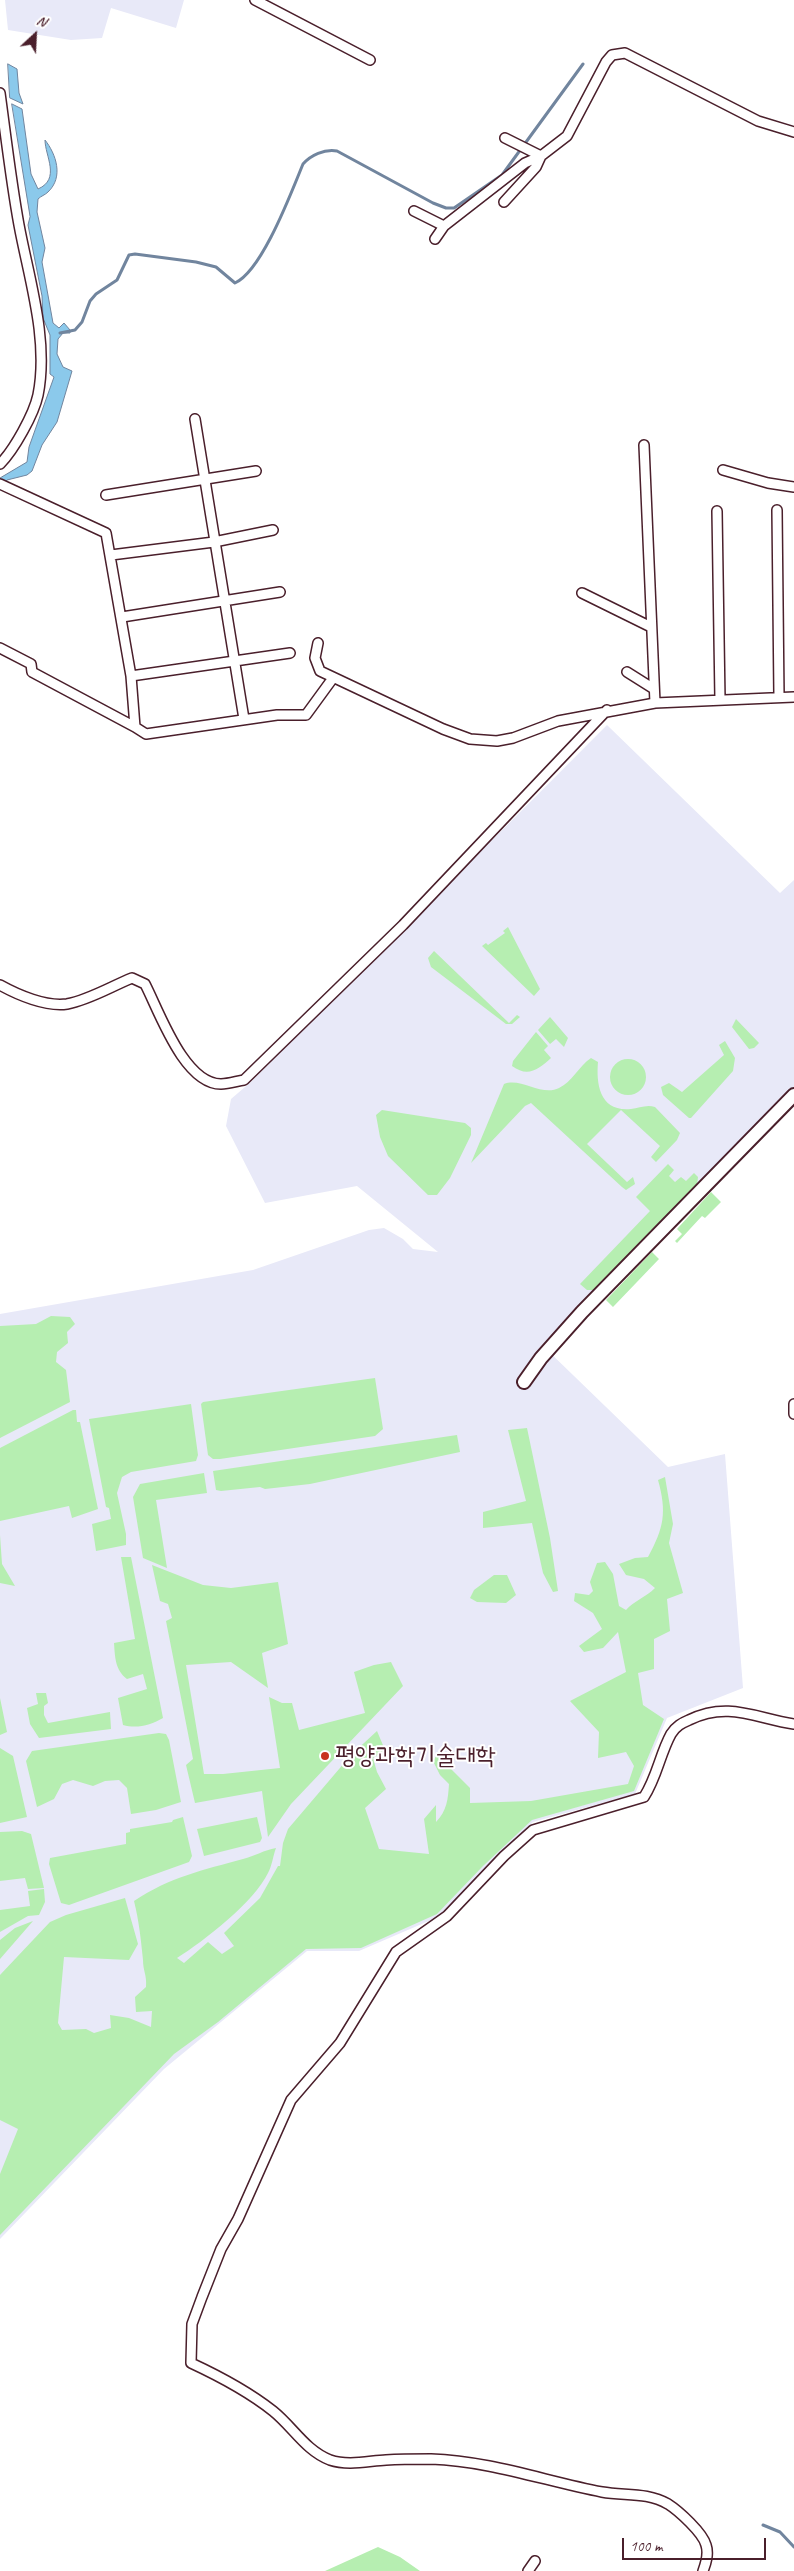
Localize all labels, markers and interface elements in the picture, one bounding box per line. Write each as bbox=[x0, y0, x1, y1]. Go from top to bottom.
north arrow bbox=[10, 10, 60, 60]
text: N bbox=[34, 11, 49, 30]
place label: 평양과학기술대학 bbox=[335, 1741, 496, 1771]
marker: 평양과학기술대학 bbox=[319, 1750, 331, 1762]
scale bar bbox=[624, 2528, 768, 2560]
text: 100 m bbox=[630, 2537, 662, 2556]

